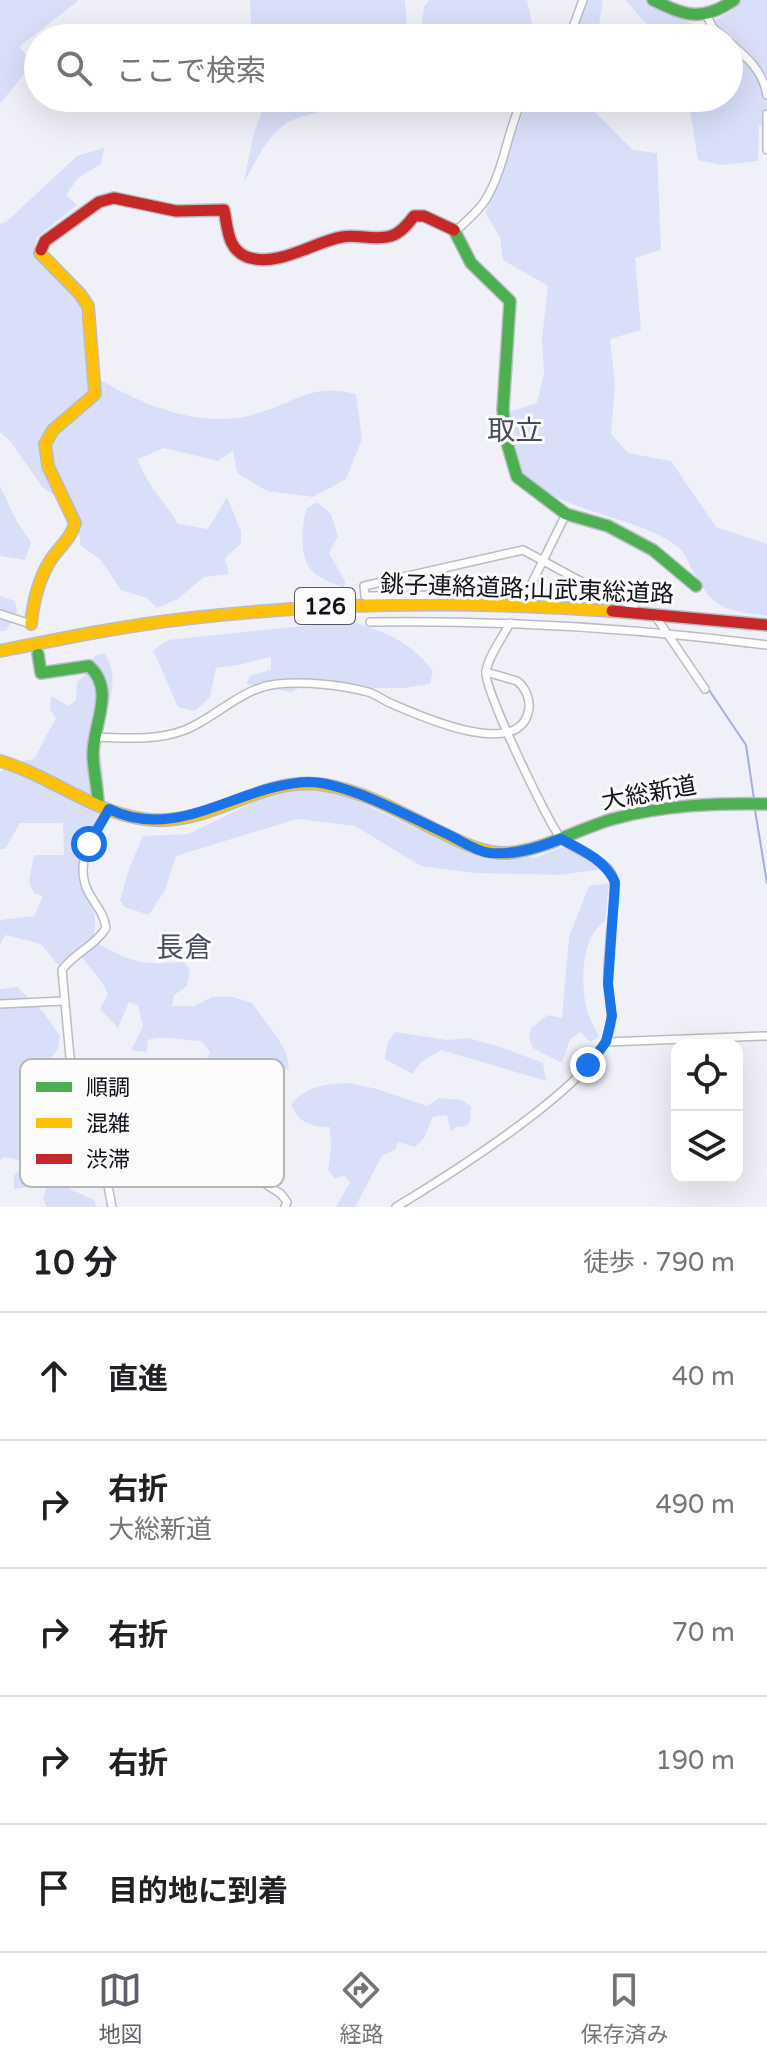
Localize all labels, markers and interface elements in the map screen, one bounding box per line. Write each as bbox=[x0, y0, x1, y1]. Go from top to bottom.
search box bbox=[24, 24, 743, 112]
icon: search bbox=[52, 46, 96, 90]
text: ここで検索 bbox=[116, 53, 266, 90]
district label: 取立 bbox=[487, 414, 543, 448]
street label: 銚子連絡道路;山武東総道路 bbox=[379, 570, 675, 609]
road number: 126 bbox=[295, 588, 355, 624]
street label: 大総新道 bbox=[599, 771, 699, 816]
route start bbox=[71, 826, 107, 862]
district label: 長倉 bbox=[156, 931, 212, 965]
map controls bbox=[671, 1039, 743, 1183]
button: locate bbox=[671, 1039, 743, 1111]
route end bbox=[570, 1047, 606, 1083]
legend bbox=[20, 1059, 284, 1187]
text: 順調 bbox=[86, 1075, 130, 1101]
text: 混雑 bbox=[86, 1111, 130, 1137]
button: layers bbox=[671, 1111, 743, 1183]
text: 渋滞 bbox=[86, 1147, 130, 1173]
text: 10 分 bbox=[32, 1243, 118, 1284]
text: 徒歩 · 790 m bbox=[583, 1247, 735, 1278]
icon: ahead bbox=[32, 1354, 76, 1398]
text: 直進 bbox=[108, 1361, 168, 1398]
text: 40 m bbox=[672, 1361, 735, 1392]
text: 右折 bbox=[108, 1471, 168, 1508]
icon: right bbox=[32, 1482, 76, 1526]
text: 490 m bbox=[655, 1489, 735, 1520]
text: 大総新道 bbox=[108, 1514, 212, 1545]
icon: right bbox=[32, 1610, 76, 1654]
text: 右折 bbox=[108, 1617, 168, 1654]
text: 70 m bbox=[672, 1617, 735, 1648]
icon: right bbox=[32, 1738, 76, 1782]
text: 右折 bbox=[108, 1745, 168, 1782]
text: 190 m bbox=[655, 1745, 735, 1776]
icon: arrive bbox=[32, 1866, 76, 1910]
text: 目的地に到着 bbox=[108, 1873, 288, 1910]
tab: 地図 bbox=[98, 1968, 143, 2048]
tab: 経路 bbox=[339, 1968, 384, 2048]
tab: 保存済み bbox=[580, 1968, 669, 2048]

